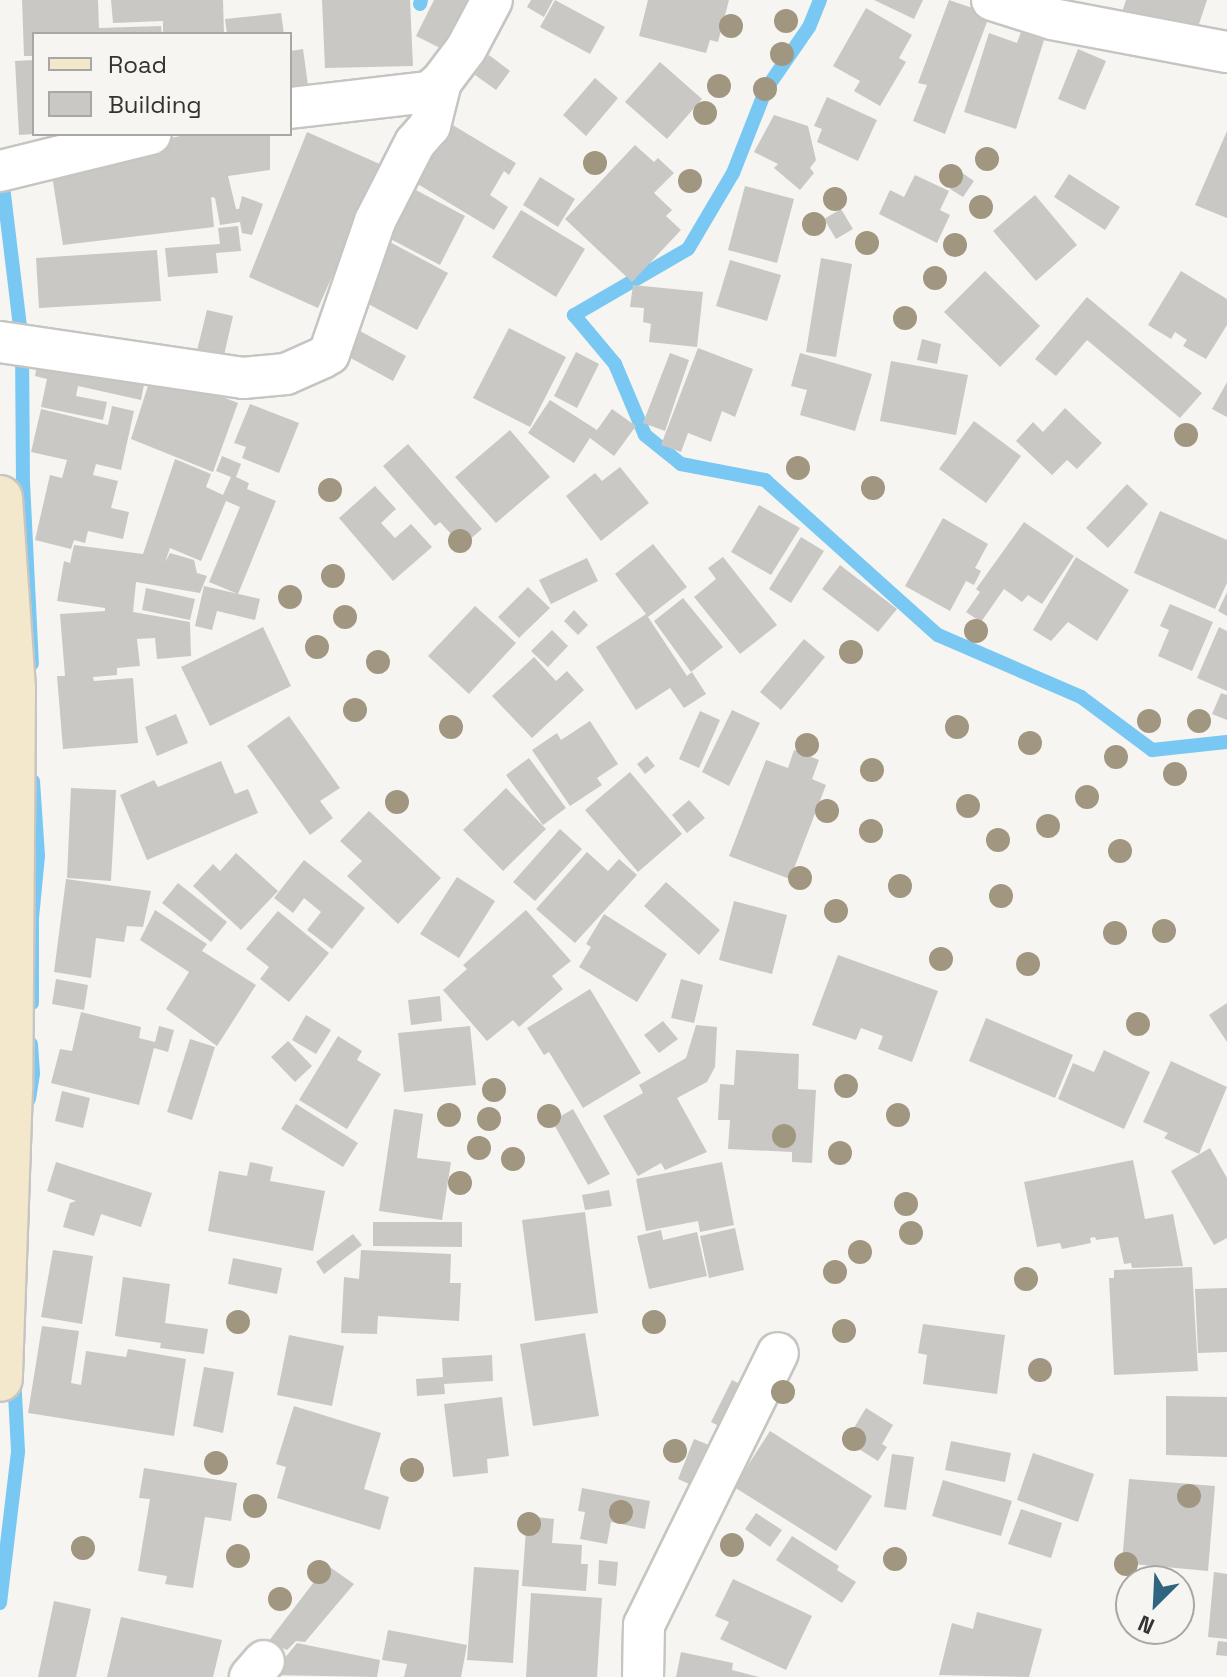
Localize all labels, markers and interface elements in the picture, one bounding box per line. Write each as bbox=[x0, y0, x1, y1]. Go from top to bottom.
legend bbox=[32, 32, 292, 136]
text: Road bbox=[108, 49, 167, 80]
text: Building bbox=[108, 89, 202, 120]
north arrow bbox=[1115, 1565, 1195, 1645]
text: N bbox=[1134, 1609, 1158, 1641]

